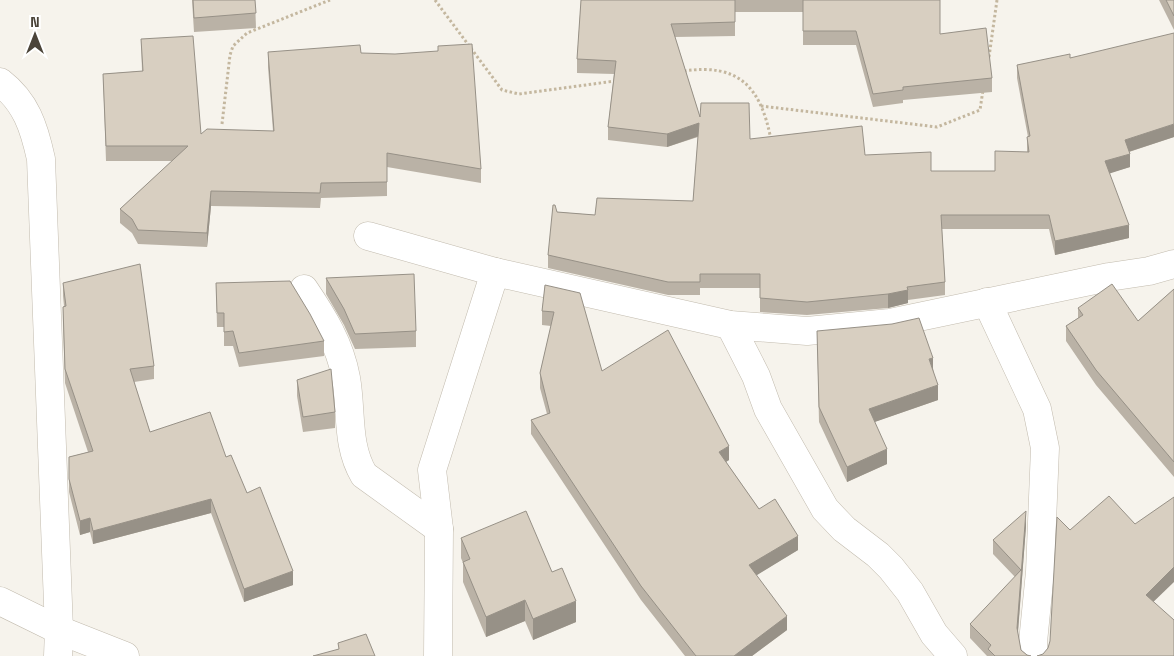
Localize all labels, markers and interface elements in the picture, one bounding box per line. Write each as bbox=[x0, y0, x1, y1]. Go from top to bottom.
north arrow bbox=[10, 10, 60, 60]
text: N bbox=[30, 13, 40, 31]

